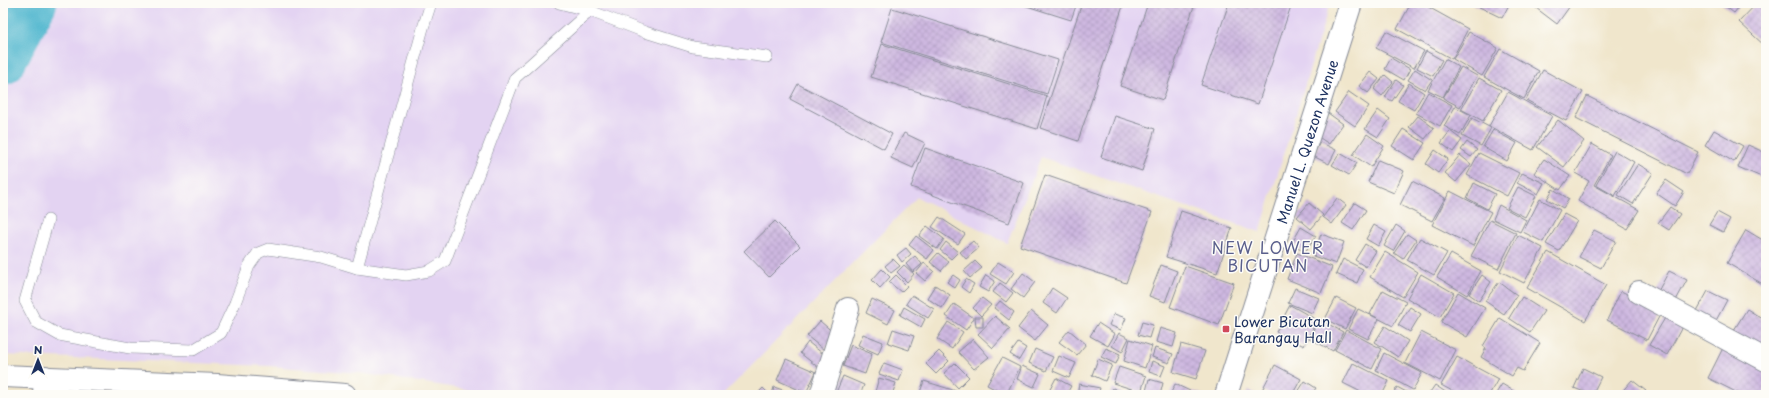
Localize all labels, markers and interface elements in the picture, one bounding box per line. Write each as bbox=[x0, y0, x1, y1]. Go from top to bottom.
street label: Manuel L. Quezon Avenue bbox=[1271, 56, 1343, 226]
district label: NEW LOWER BICUTAN bbox=[1212, 235, 1324, 277]
place label: Lower Bicutan Barangay Hall bbox=[1234, 311, 1332, 348]
marker: Lower Bicutan Barangay Hall bbox=[1221, 324, 1231, 334]
north arrow bbox=[18, 340, 58, 380]
text: N bbox=[34, 341, 43, 358]

